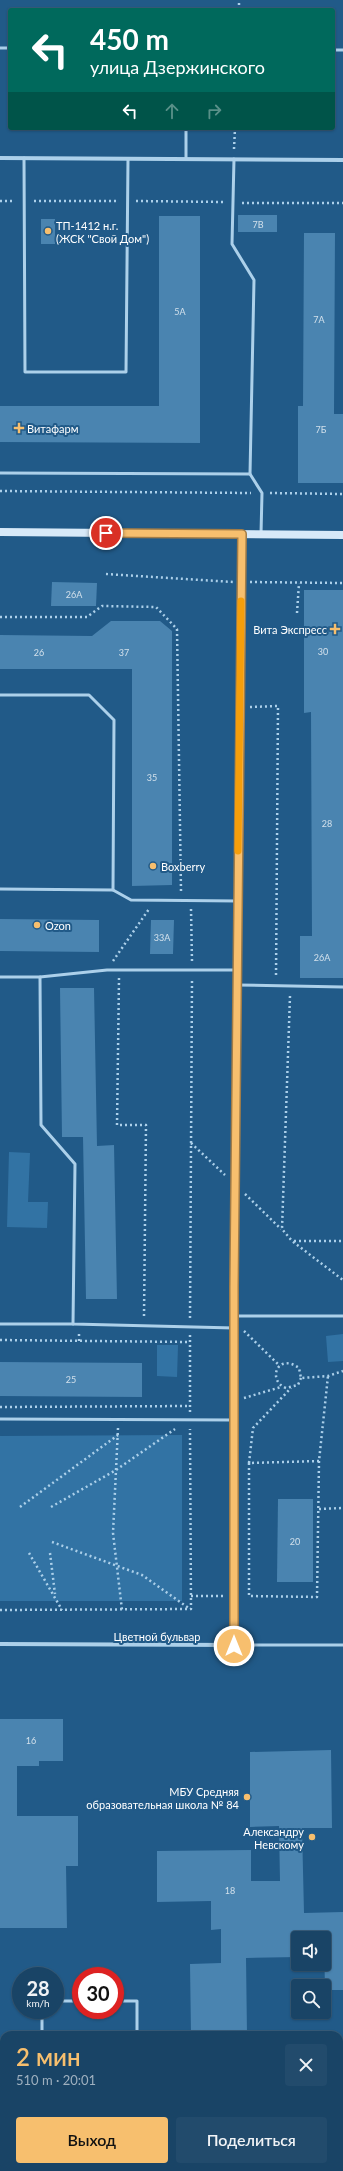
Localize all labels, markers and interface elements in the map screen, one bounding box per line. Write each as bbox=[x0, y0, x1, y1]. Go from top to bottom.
text: 450 m bbox=[90, 22, 169, 56]
icon: left bbox=[24, 24, 76, 76]
text: улица Дзержинского bbox=[90, 56, 265, 78]
icon: left bbox=[119, 100, 141, 122]
icon: ahead bbox=[161, 100, 183, 122]
icon: right bbox=[203, 100, 225, 122]
place label: ТП-1412 н.г. (ЖСК "Свой Дом") bbox=[56, 219, 149, 245]
house number: 7В bbox=[252, 219, 264, 230]
marker: ТП-1412 н.г. (ЖСК "Свой Дом") bbox=[43, 226, 53, 236]
house number: 5А bbox=[174, 306, 187, 317]
house number: 7А bbox=[313, 314, 326, 325]
place label: Витафарм bbox=[27, 422, 78, 435]
marker: Витафарм bbox=[14, 423, 24, 433]
house number: 7Б bbox=[316, 424, 327, 435]
pin bbox=[89, 516, 123, 550]
icon: arrive bbox=[95, 522, 117, 544]
house number: 26А bbox=[66, 589, 83, 600]
place label: Вита Экспресс bbox=[253, 623, 327, 636]
marker: Вита Экспресс bbox=[330, 624, 340, 634]
house number: 30 bbox=[318, 646, 328, 657]
house number: 26 bbox=[34, 647, 44, 658]
house number: 37 bbox=[119, 647, 129, 658]
house number: 35 bbox=[147, 772, 157, 783]
house number: 28 bbox=[322, 818, 332, 829]
place label: Boxberry bbox=[161, 860, 205, 873]
marker: Boxberry bbox=[148, 861, 158, 871]
place label: Ozon bbox=[45, 919, 71, 932]
marker: Ozon bbox=[32, 920, 42, 930]
house number: 33А bbox=[154, 932, 171, 943]
house number: 26А bbox=[314, 952, 331, 963]
house number: 25 bbox=[66, 1374, 76, 1385]
house number: 20 bbox=[290, 1536, 300, 1547]
position arrow bbox=[213, 1625, 255, 1667]
street label: Цветной бульвар bbox=[114, 1630, 200, 1643]
house number: 16 bbox=[26, 1735, 36, 1746]
place label: МБУ Средняя образовательная школа № 84 bbox=[86, 1785, 240, 1811]
marker: МБУ Средняя образовательная школа № 84 bbox=[242, 1792, 252, 1802]
place label: Александру Невскому bbox=[243, 1825, 304, 1851]
marker: Александру Невскому bbox=[307, 1832, 317, 1842]
house number: 18 bbox=[225, 1885, 235, 1896]
map controls bbox=[291, 1931, 331, 2019]
button: sound bbox=[291, 1931, 331, 1971]
speed limit sign: 30 bbox=[72, 1967, 124, 2019]
text: 28 bbox=[26, 1976, 50, 2000]
button: search bbox=[291, 1979, 331, 2019]
text: km/h bbox=[26, 1997, 50, 2009]
text: 2 мин bbox=[16, 2042, 80, 2071]
button: close bbox=[285, 2044, 327, 2086]
text: 510 m · 20:01 bbox=[16, 2072, 96, 2088]
button: Выход bbox=[16, 2117, 168, 2163]
button: Поделиться bbox=[176, 2117, 327, 2163]

